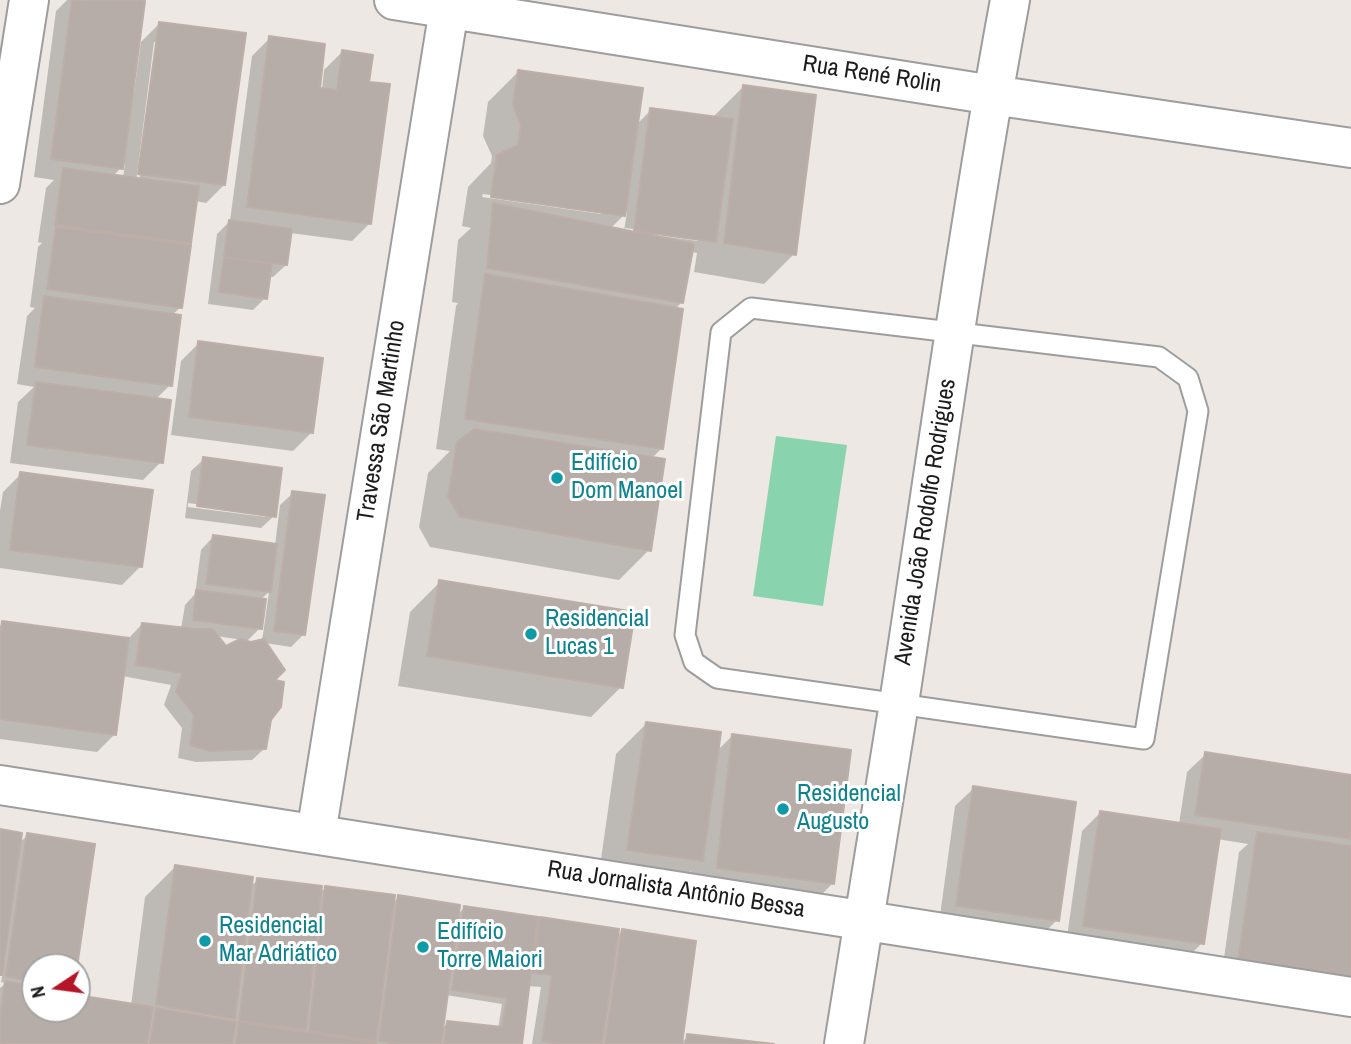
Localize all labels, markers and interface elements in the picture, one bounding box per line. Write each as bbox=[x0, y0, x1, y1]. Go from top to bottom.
street label: Rua René Rolin bbox=[801, 50, 943, 100]
street label: Travessa São Martinho bbox=[352, 318, 412, 524]
street label: Avenida João Rodolfo Rodrigues bbox=[889, 377, 963, 667]
place label: Edifício Dom Manoel bbox=[571, 450, 683, 506]
marker: Edifício Dom Manoel bbox=[549, 470, 565, 486]
place label: Residencial Lucas 1 bbox=[545, 606, 649, 662]
marker: Residencial Lucas 1 bbox=[523, 626, 539, 642]
place label: Residencial Augusto bbox=[797, 781, 901, 837]
marker: Residencial Augusto bbox=[775, 801, 791, 817]
street label: Rua Jornalista Antônio Bessa bbox=[545, 855, 807, 925]
place label: Residencial Mar Adriático bbox=[219, 913, 337, 969]
place label: Edifício Torre Maiori bbox=[437, 919, 543, 975]
marker: Residencial Mar Adriático bbox=[197, 933, 213, 949]
marker: Edifício Torre Maiori bbox=[415, 939, 431, 955]
north arrow bbox=[21, 953, 91, 1023]
text: N bbox=[24, 984, 51, 1001]

